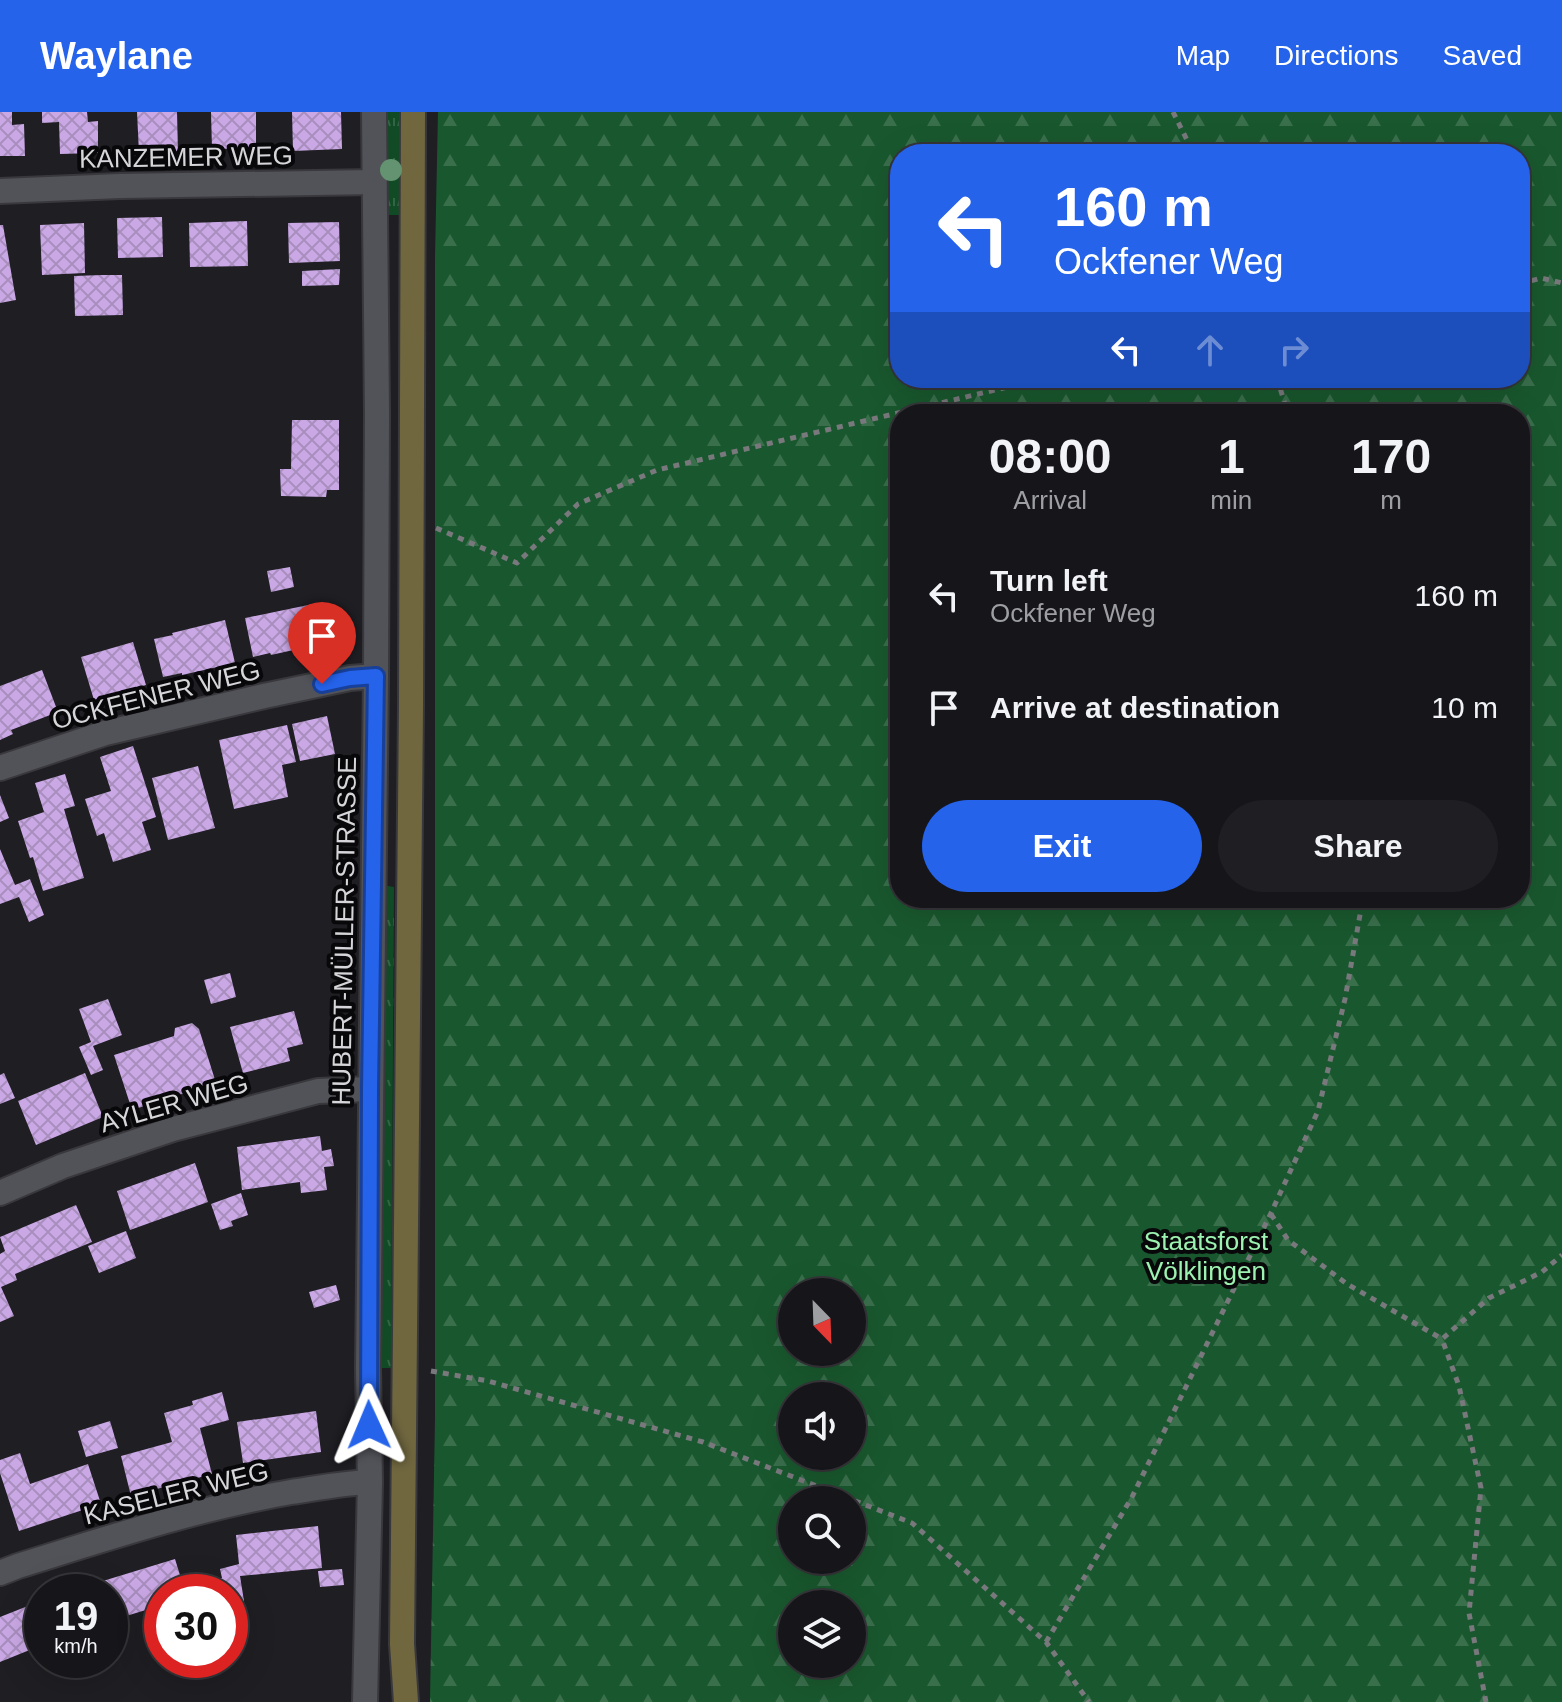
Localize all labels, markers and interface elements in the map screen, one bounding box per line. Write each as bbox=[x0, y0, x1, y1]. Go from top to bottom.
text: Waylane bbox=[40, 35, 193, 77]
text: Map bbox=[1176, 40, 1230, 71]
text: Directions bbox=[1274, 40, 1399, 71]
text: Saved bbox=[1443, 40, 1522, 71]
street label: KANZEMER WEG bbox=[79, 140, 293, 174]
text: 160 m bbox=[1054, 175, 1213, 238]
icon: left bbox=[922, 176, 1026, 280]
text: Ockfener Weg bbox=[1054, 241, 1283, 282]
icon: left bbox=[1104, 328, 1148, 372]
icon: ahead bbox=[1188, 328, 1232, 372]
icon: right bbox=[1272, 328, 1316, 372]
text: 08:00 bbox=[989, 430, 1112, 483]
text: 1 bbox=[1218, 430, 1245, 483]
text: 170 bbox=[1351, 430, 1431, 483]
text: Arrival bbox=[1013, 485, 1087, 515]
text: min bbox=[1210, 485, 1252, 515]
text: m bbox=[1380, 485, 1402, 515]
text: Turn left bbox=[990, 564, 1108, 597]
icon: left bbox=[922, 574, 966, 618]
text: 160 m bbox=[1415, 579, 1498, 612]
text: Ockfener Weg bbox=[990, 598, 1156, 628]
pin bbox=[288, 602, 356, 684]
icon: arrive bbox=[300, 614, 344, 658]
street label: OCKFENER WEG bbox=[49, 655, 263, 735]
icon: arrive bbox=[922, 686, 966, 730]
text: Arrive at destination bbox=[990, 691, 1280, 724]
text: 10 m bbox=[1431, 691, 1498, 724]
street label: HUBERT-MÜLLER-STRASSE bbox=[326, 756, 362, 1106]
button: Exit bbox=[922, 800, 1202, 892]
button: Share bbox=[1218, 800, 1498, 892]
street label: AYLER WEG bbox=[96, 1068, 252, 1138]
park label: Staatsforst Völklingen bbox=[1144, 1226, 1269, 1286]
north arrow bbox=[778, 1278, 866, 1366]
map controls bbox=[778, 1278, 866, 1678]
button: sound bbox=[778, 1382, 866, 1470]
position arrow bbox=[327, 1383, 411, 1467]
street label: KASELER WEG bbox=[81, 1456, 271, 1530]
button: search bbox=[778, 1486, 866, 1574]
speed limit sign: 30 bbox=[144, 1574, 248, 1678]
button: layers bbox=[778, 1590, 866, 1678]
text: 19 bbox=[54, 1594, 98, 1638]
text: km/h bbox=[54, 1635, 98, 1657]

